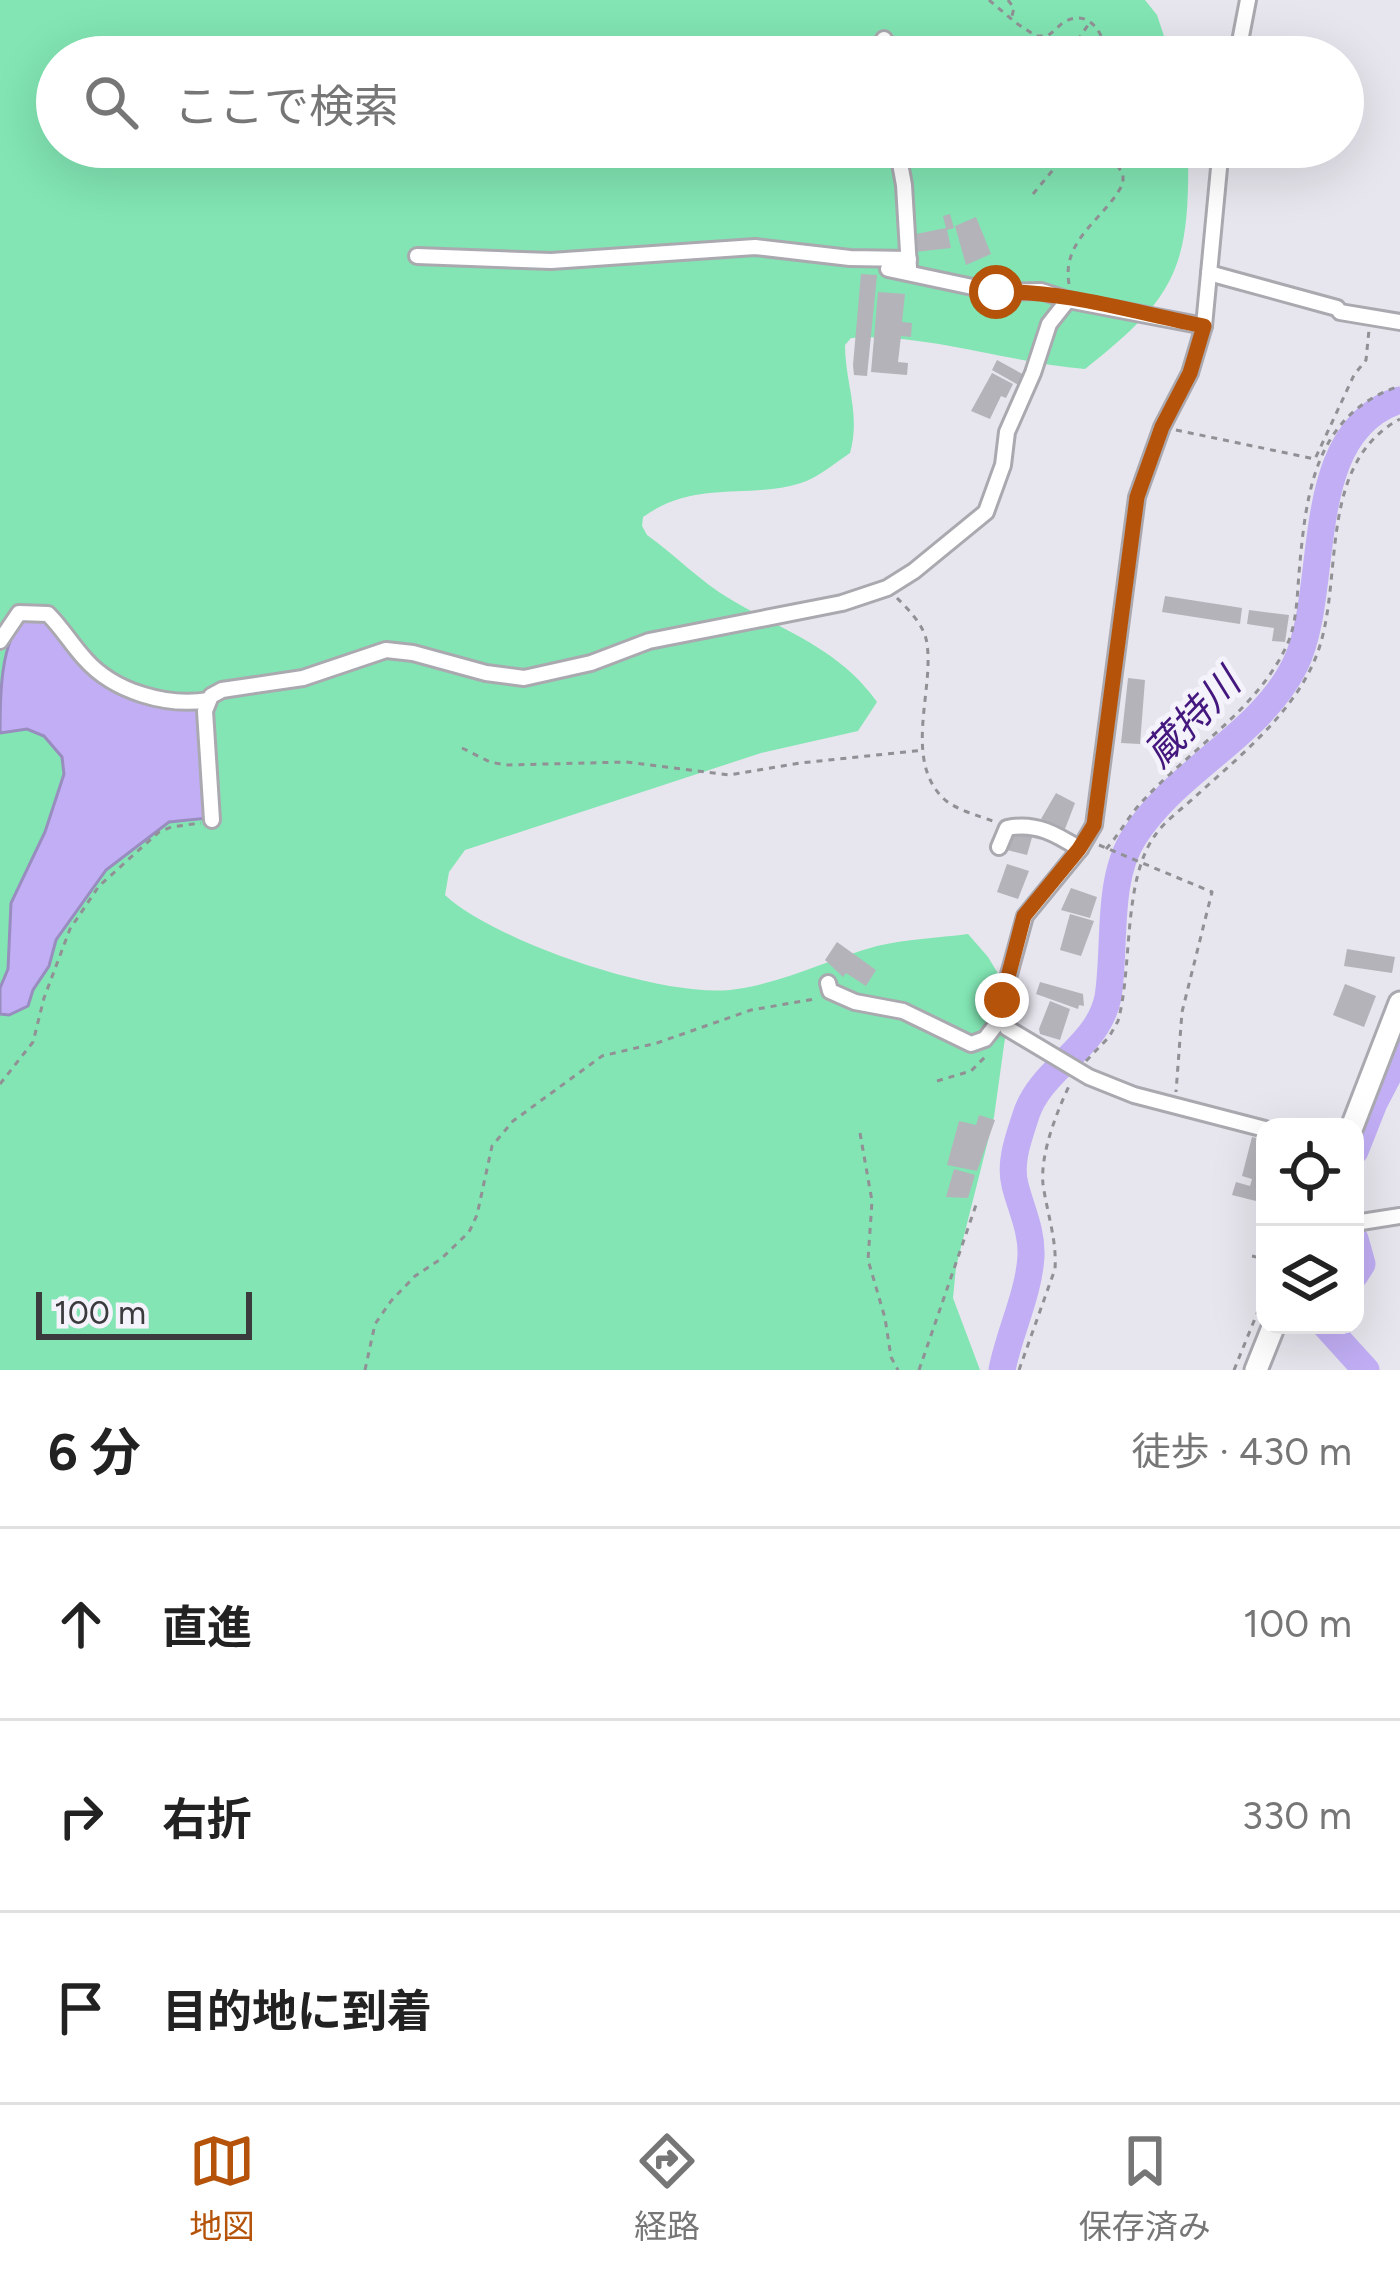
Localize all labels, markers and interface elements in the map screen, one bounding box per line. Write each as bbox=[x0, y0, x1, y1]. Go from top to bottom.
search box bbox=[36, 36, 1364, 168]
icon: search bbox=[78, 69, 144, 135]
text: ここで検索 bbox=[174, 79, 399, 133]
route start bbox=[969, 265, 1023, 319]
water label: 蔵持川 bbox=[1134, 657, 1252, 776]
route end bbox=[975, 973, 1029, 1027]
map controls bbox=[1256, 1118, 1364, 1334]
button: locate bbox=[1256, 1118, 1364, 1226]
button: layers bbox=[1256, 1226, 1364, 1334]
scale bar bbox=[36, 1286, 252, 1339]
text: 100 m bbox=[54, 1293, 146, 1332]
text: 6 分 bbox=[48, 1422, 141, 1483]
text: 徒歩 · 430 m bbox=[1132, 1428, 1352, 1475]
icon: ahead bbox=[48, 1591, 114, 1657]
text: 直進 bbox=[162, 1600, 252, 1654]
text: 100 m bbox=[1243, 1600, 1352, 1647]
icon: right bbox=[48, 1783, 114, 1849]
text: 右折 bbox=[162, 1792, 252, 1846]
text: 330 m bbox=[1242, 1792, 1352, 1839]
icon: arrive bbox=[48, 1975, 114, 2041]
text: 目的地に到着 bbox=[162, 1984, 432, 2038]
tab: 地図 bbox=[189, 2128, 255, 2248]
tab: 経路 bbox=[634, 2128, 700, 2248]
tab: 保存済み bbox=[1079, 2128, 1211, 2248]

